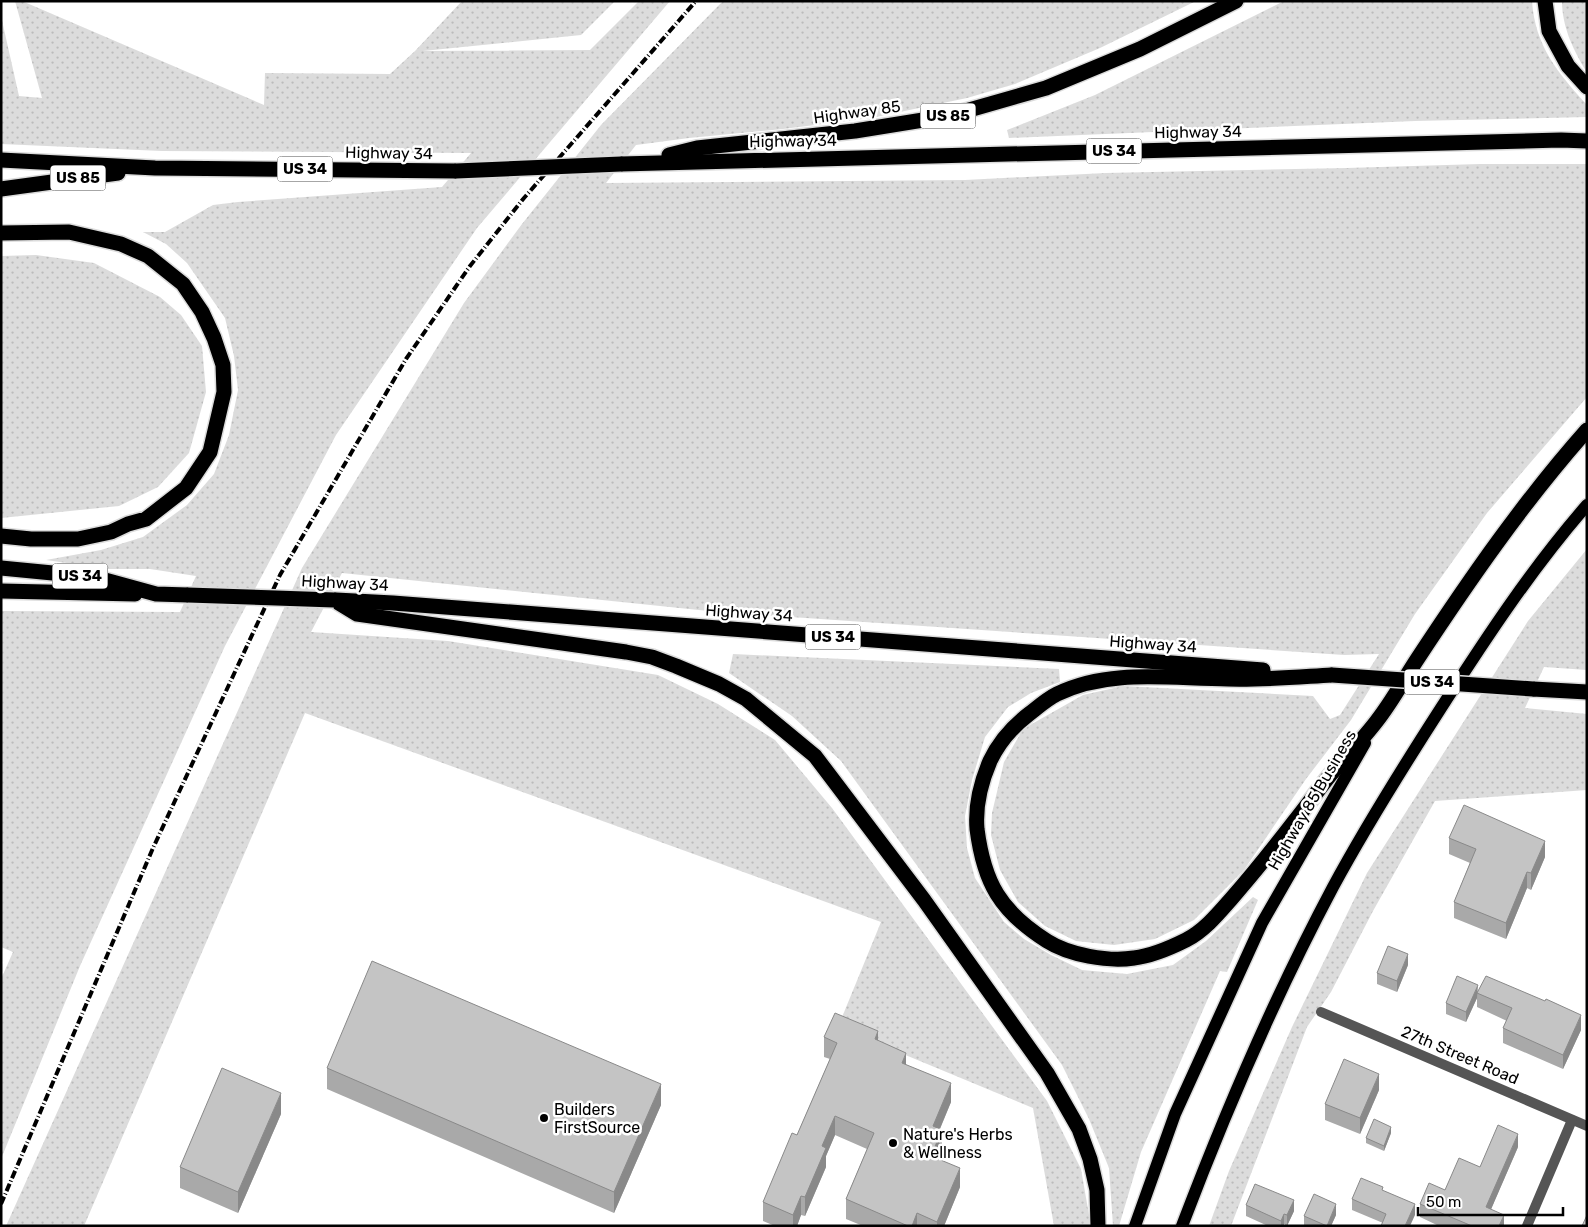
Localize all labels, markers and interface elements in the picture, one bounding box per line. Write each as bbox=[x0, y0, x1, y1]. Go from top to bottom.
street label: Highway 85 bbox=[812, 96, 902, 128]
road number: US 85 bbox=[920, 104, 976, 128]
street label: Highway 34 bbox=[1154, 122, 1242, 142]
street label: Highway 34 bbox=[749, 131, 837, 151]
road number: US 34 bbox=[1086, 138, 1142, 164]
street label: Highway 34 bbox=[345, 143, 433, 163]
road number: US 34 bbox=[278, 156, 332, 182]
road number: US 85 bbox=[50, 166, 106, 190]
road number: US 34 bbox=[52, 564, 108, 588]
street label: Highway 34 bbox=[301, 571, 389, 595]
street label: Highway 34 bbox=[705, 600, 793, 626]
road number: US 34 bbox=[806, 624, 860, 650]
street label: Highway 34 bbox=[1109, 631, 1197, 657]
road number: US 34 bbox=[1404, 670, 1460, 694]
street label: Highway 85 Business bbox=[1264, 726, 1360, 874]
street label: 27th Street Road bbox=[1398, 1022, 1522, 1088]
place label: Builders FirstSource bbox=[554, 1100, 640, 1137]
marker: Builders FirstSource bbox=[538, 1112, 550, 1124]
place label: Nature's Herbs & Wellness bbox=[903, 1125, 1013, 1162]
marker: Nature's Herbs & Wellness bbox=[887, 1137, 899, 1149]
scale bar bbox=[1418, 1184, 1563, 1216]
text: 50 m bbox=[1426, 1193, 1461, 1211]

